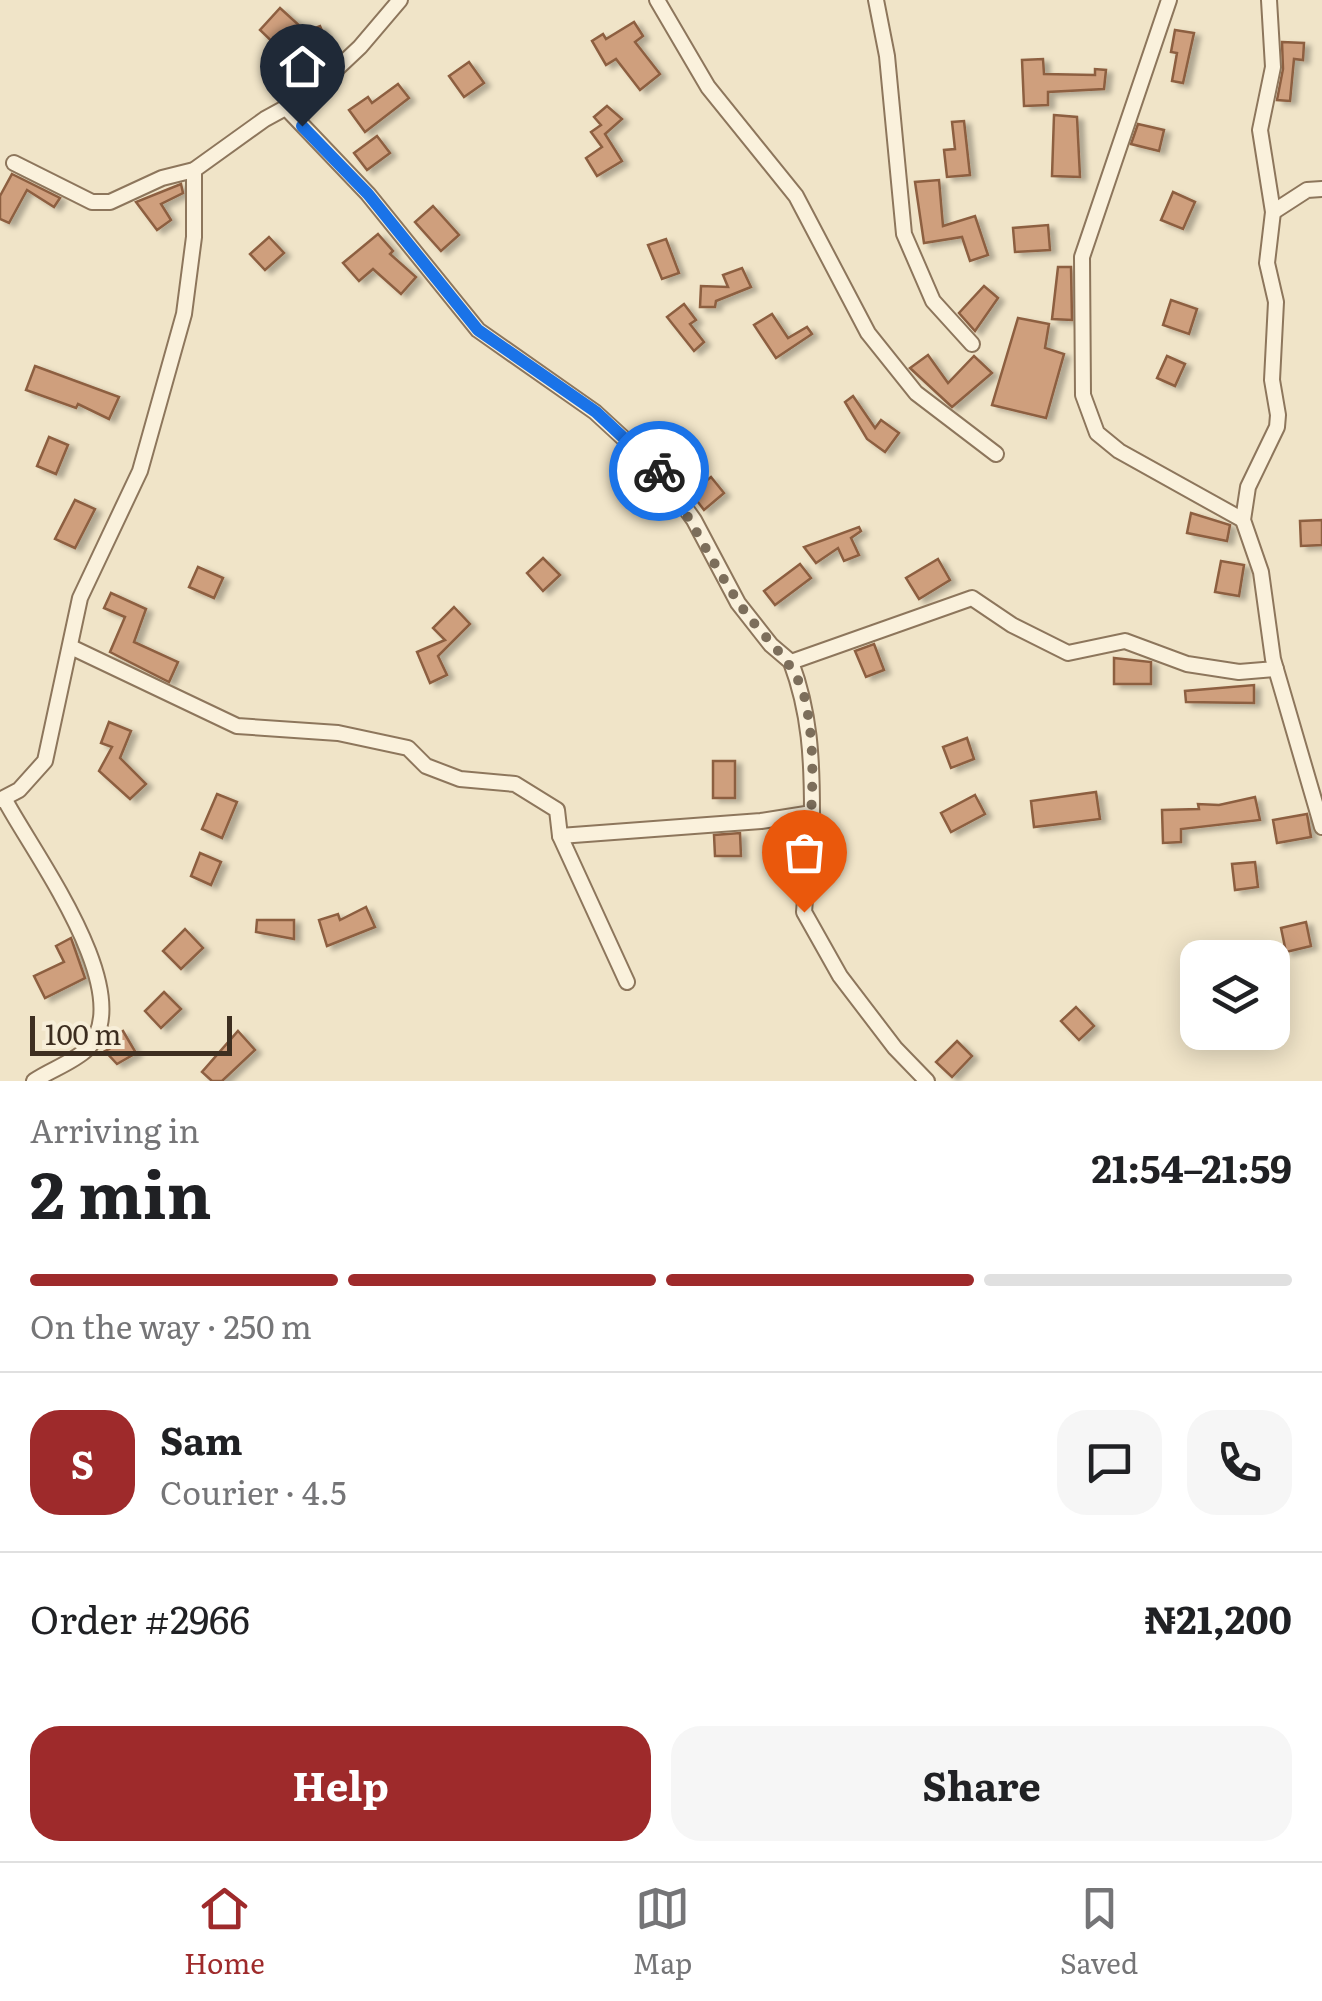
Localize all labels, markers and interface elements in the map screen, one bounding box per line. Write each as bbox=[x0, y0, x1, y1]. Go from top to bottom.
pin bbox=[260, 24, 345, 127]
icon: home bbox=[275, 39, 330, 94]
courier bbox=[609, 421, 709, 521]
icon: bike bbox=[632, 444, 687, 499]
pin bbox=[762, 810, 847, 913]
icon: bag bbox=[777, 825, 832, 880]
map controls bbox=[1180, 940, 1290, 1050]
button: layers bbox=[1180, 940, 1290, 1050]
scale bar bbox=[30, 1011, 232, 1056]
text: 100 m bbox=[45, 1012, 122, 1054]
text: Arriving in bbox=[30, 1105, 200, 1153]
text: 21:54–21:59 bbox=[1091, 1138, 1292, 1195]
text: 2 min bbox=[30, 1142, 212, 1239]
text: On the way · 250 m bbox=[30, 1301, 312, 1349]
text: Sam bbox=[160, 1410, 243, 1467]
button: chat bbox=[1057, 1410, 1162, 1515]
button: phone bbox=[1187, 1410, 1292, 1515]
text: S bbox=[71, 1434, 94, 1491]
text: Courier · 4.5 bbox=[160, 1467, 346, 1515]
text: Order #2966 bbox=[30, 1589, 250, 1646]
text: ₦21,200 bbox=[1144, 1589, 1292, 1646]
button: Help bbox=[30, 1726, 651, 1841]
button: Share bbox=[671, 1726, 1292, 1841]
tab: Home bbox=[184, 1881, 265, 1983]
tab: Map bbox=[633, 1881, 692, 1983]
tab: Saved bbox=[1060, 1881, 1138, 1983]

